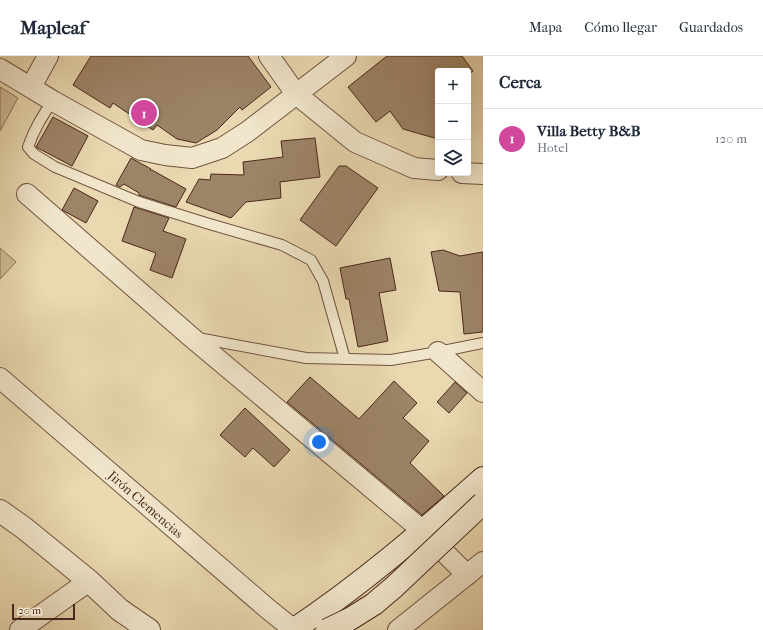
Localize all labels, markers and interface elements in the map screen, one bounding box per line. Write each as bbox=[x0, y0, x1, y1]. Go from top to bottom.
text: Mapleaf bbox=[20, 17, 86, 39]
text: Mapa bbox=[529, 19, 562, 36]
text: Cómo llegar bbox=[584, 19, 657, 36]
text: Guardados bbox=[679, 19, 743, 36]
map controls bbox=[435, 68, 471, 176]
button: + bbox=[435, 68, 471, 104]
text: Cerca bbox=[499, 72, 541, 92]
pin: 1 bbox=[131, 98, 157, 128]
button: − bbox=[435, 104, 471, 140]
text: Villa Betty B&B bbox=[537, 122, 641, 140]
text: 1 bbox=[510, 131, 514, 146]
text: 120 m bbox=[715, 131, 747, 146]
button: layers bbox=[435, 140, 471, 176]
text: Hotel bbox=[537, 140, 568, 155]
your location bbox=[309, 432, 329, 452]
street label: Jirón Clemencias bbox=[104, 467, 186, 541]
scale bar bbox=[12, 602, 75, 621]
text: 20 m bbox=[18, 604, 41, 617]

